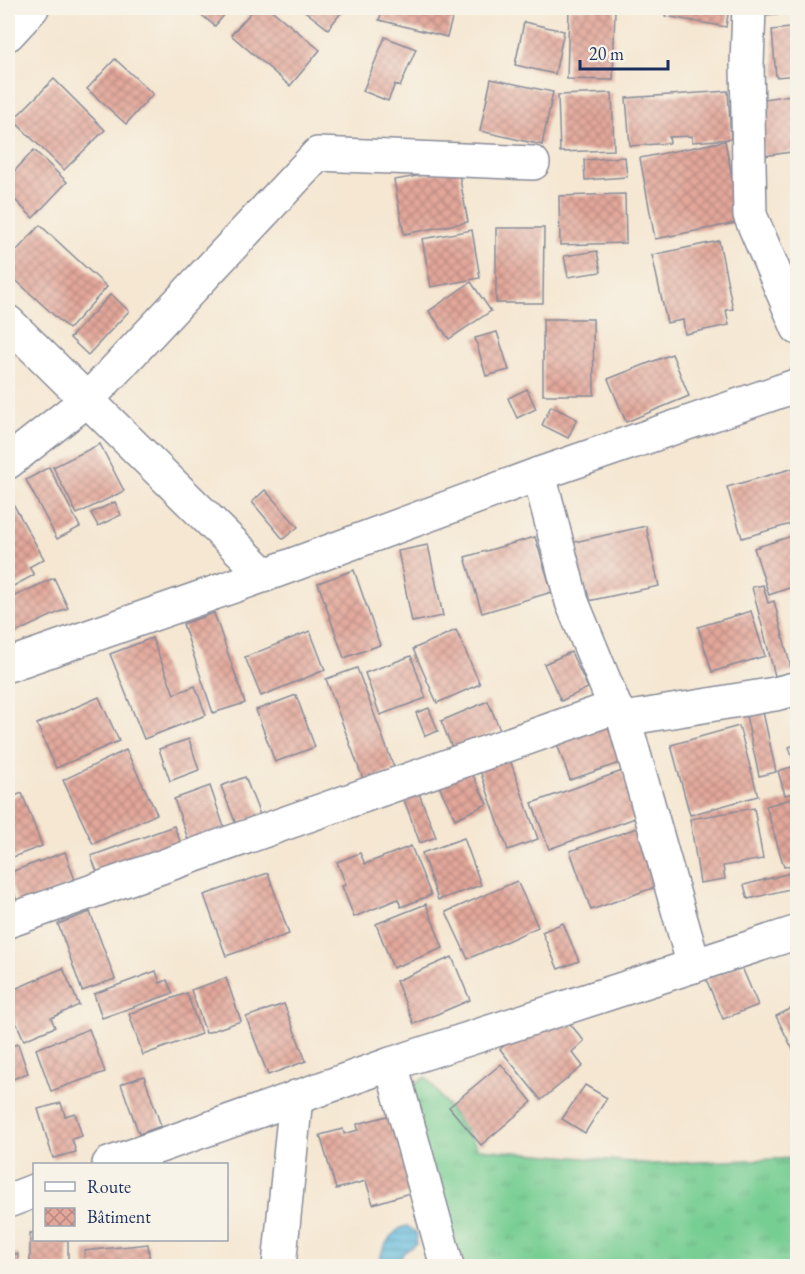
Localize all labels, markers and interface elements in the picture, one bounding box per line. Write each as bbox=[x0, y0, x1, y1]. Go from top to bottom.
scale bar bbox=[580, 33, 668, 71]
text: 20 m bbox=[589, 42, 624, 65]
legend bbox=[33, 1163, 228, 1241]
text: Route bbox=[87, 1175, 131, 1198]
text: Bâtiment bbox=[87, 1205, 151, 1228]

